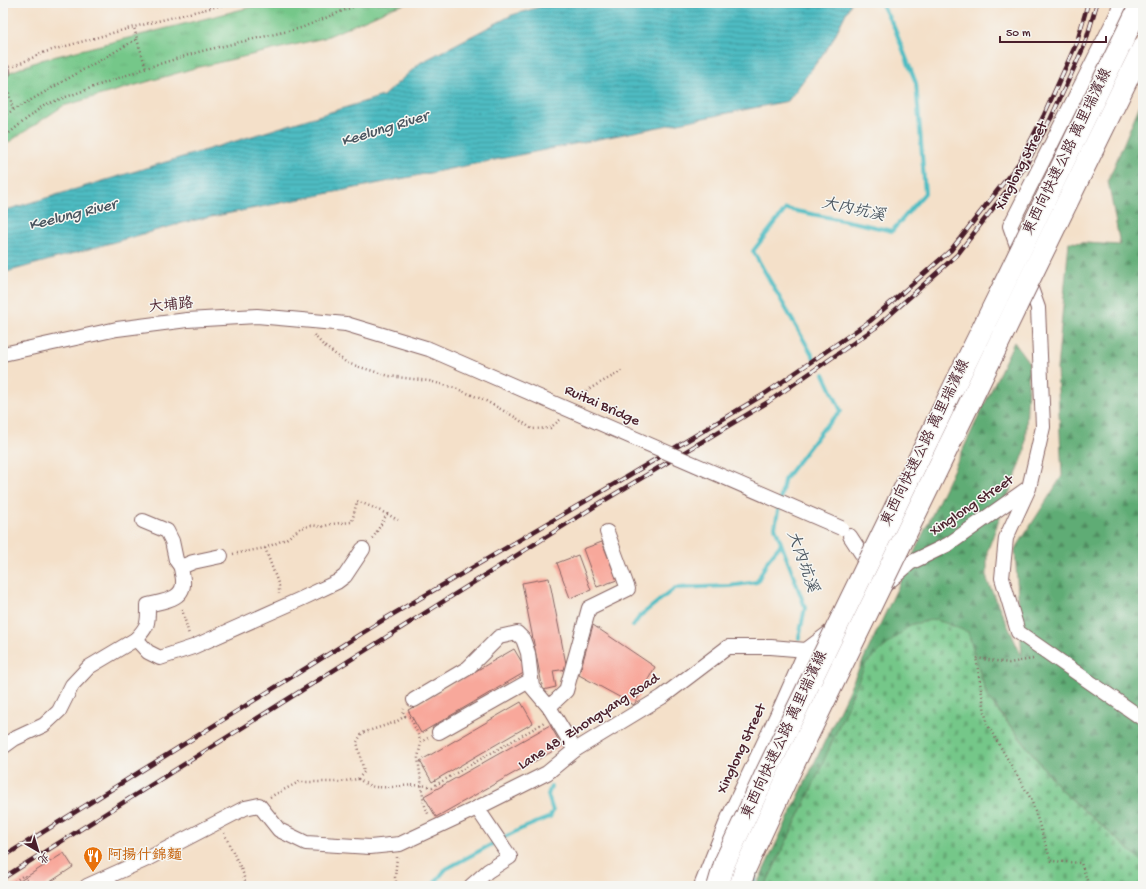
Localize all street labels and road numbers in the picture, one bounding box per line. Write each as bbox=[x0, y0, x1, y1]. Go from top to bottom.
street label: 東西向快速公路 萬里瑞濱線 bbox=[1019, 65, 1116, 238]
street label: Xinglong Street bbox=[991, 117, 1053, 214]
street label: 大埔路 bbox=[148, 295, 194, 317]
street label: 東西向快速公路 萬里瑞濱線 bbox=[877, 356, 974, 529]
street label: Ruitai Bridge bbox=[561, 381, 643, 431]
street label: Xinglong Street bbox=[926, 470, 1019, 541]
street label: 東西向快速公路 萬里瑞濱線 bbox=[737, 648, 832, 822]
street label: Lane 48, Zhongyang Road bbox=[515, 669, 664, 774]
street label: Xinglong Street bbox=[713, 699, 771, 798]

